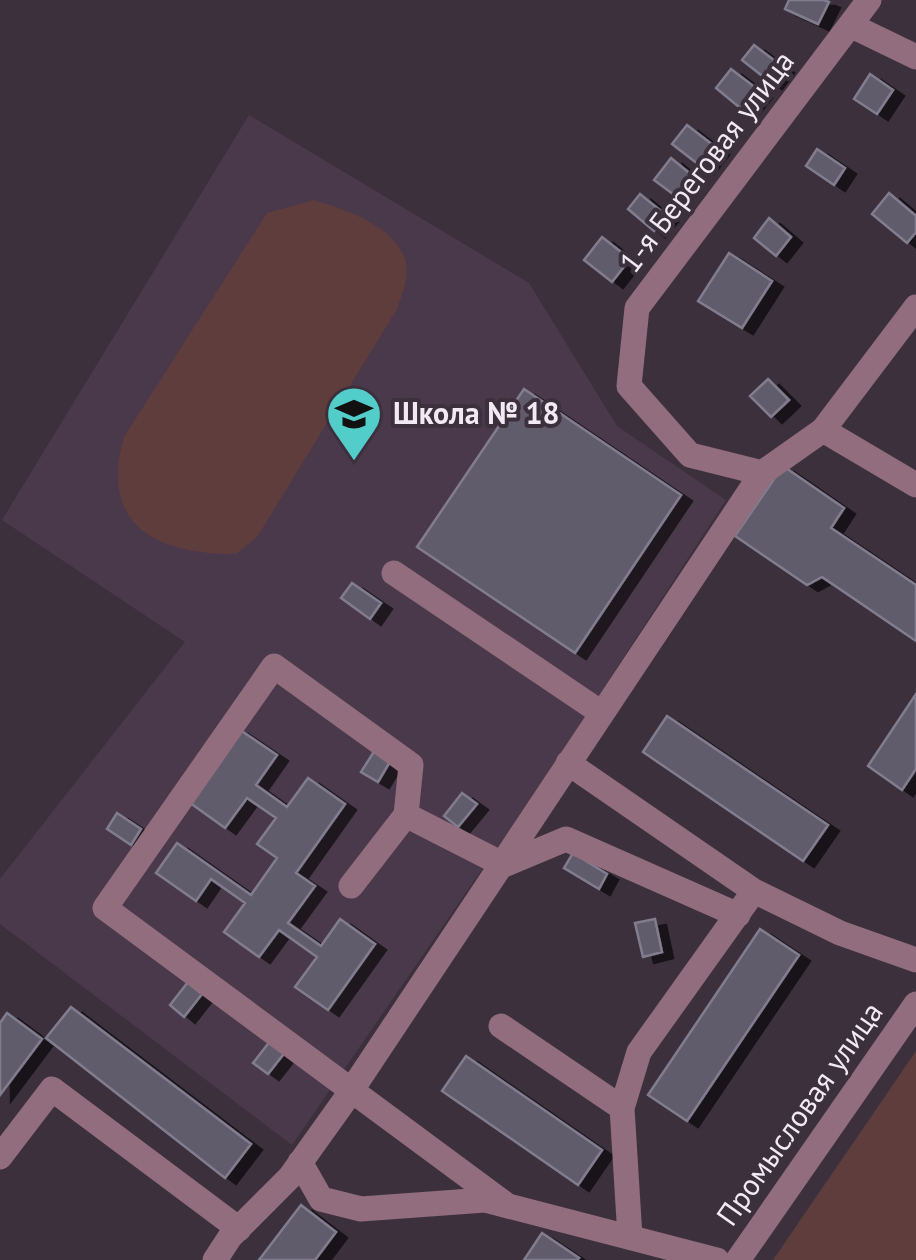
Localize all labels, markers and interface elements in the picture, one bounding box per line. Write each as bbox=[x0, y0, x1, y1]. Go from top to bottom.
street label: 1-я Береговая улица bbox=[610, 42, 802, 280]
school or university icon: Школа № 18 bbox=[324, 384, 384, 463]
place label: Школа № 18 bbox=[393, 393, 560, 432]
street label: Промысловая улица bbox=[707, 994, 891, 1233]

